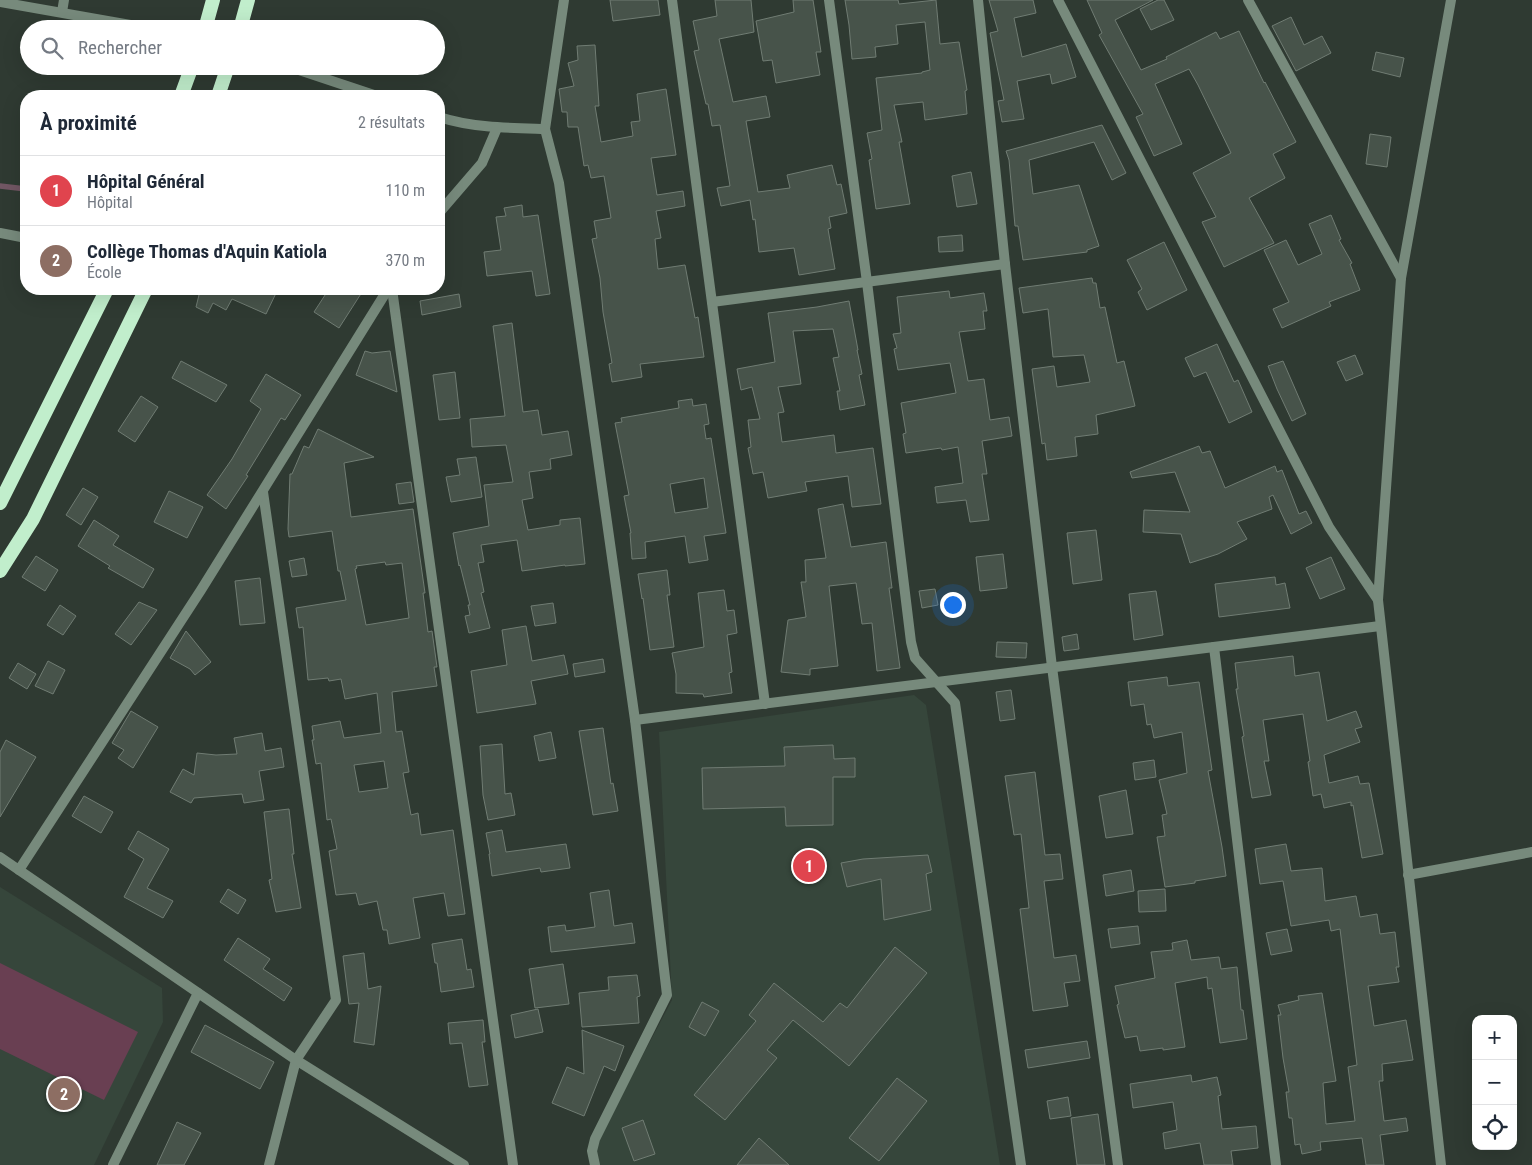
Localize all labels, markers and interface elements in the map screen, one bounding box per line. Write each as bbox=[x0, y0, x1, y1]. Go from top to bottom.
search box bbox=[20, 20, 445, 75]
icon: search bbox=[38, 34, 66, 62]
text: Rechercher bbox=[78, 36, 162, 59]
text: À proximité bbox=[40, 111, 137, 135]
text: 2 résultats bbox=[358, 113, 425, 132]
text: Hôpital Général bbox=[87, 170, 205, 193]
text: 1 bbox=[52, 181, 60, 200]
text: 110 m bbox=[386, 181, 425, 200]
text: Hôpital bbox=[87, 193, 133, 212]
text: Collège Thomas d'Aquin Katiola bbox=[87, 240, 327, 263]
text: 2 bbox=[52, 251, 60, 270]
text: 370 m bbox=[386, 251, 425, 270]
text: École bbox=[87, 263, 121, 282]
your location bbox=[940, 592, 966, 618]
pin: 1 bbox=[793, 847, 825, 885]
map controls bbox=[1472, 1015, 1517, 1150]
button: + bbox=[1472, 1015, 1517, 1060]
button: − bbox=[1472, 1060, 1517, 1105]
pin: 2 bbox=[48, 1075, 80, 1113]
button: locate bbox=[1472, 1105, 1517, 1150]

